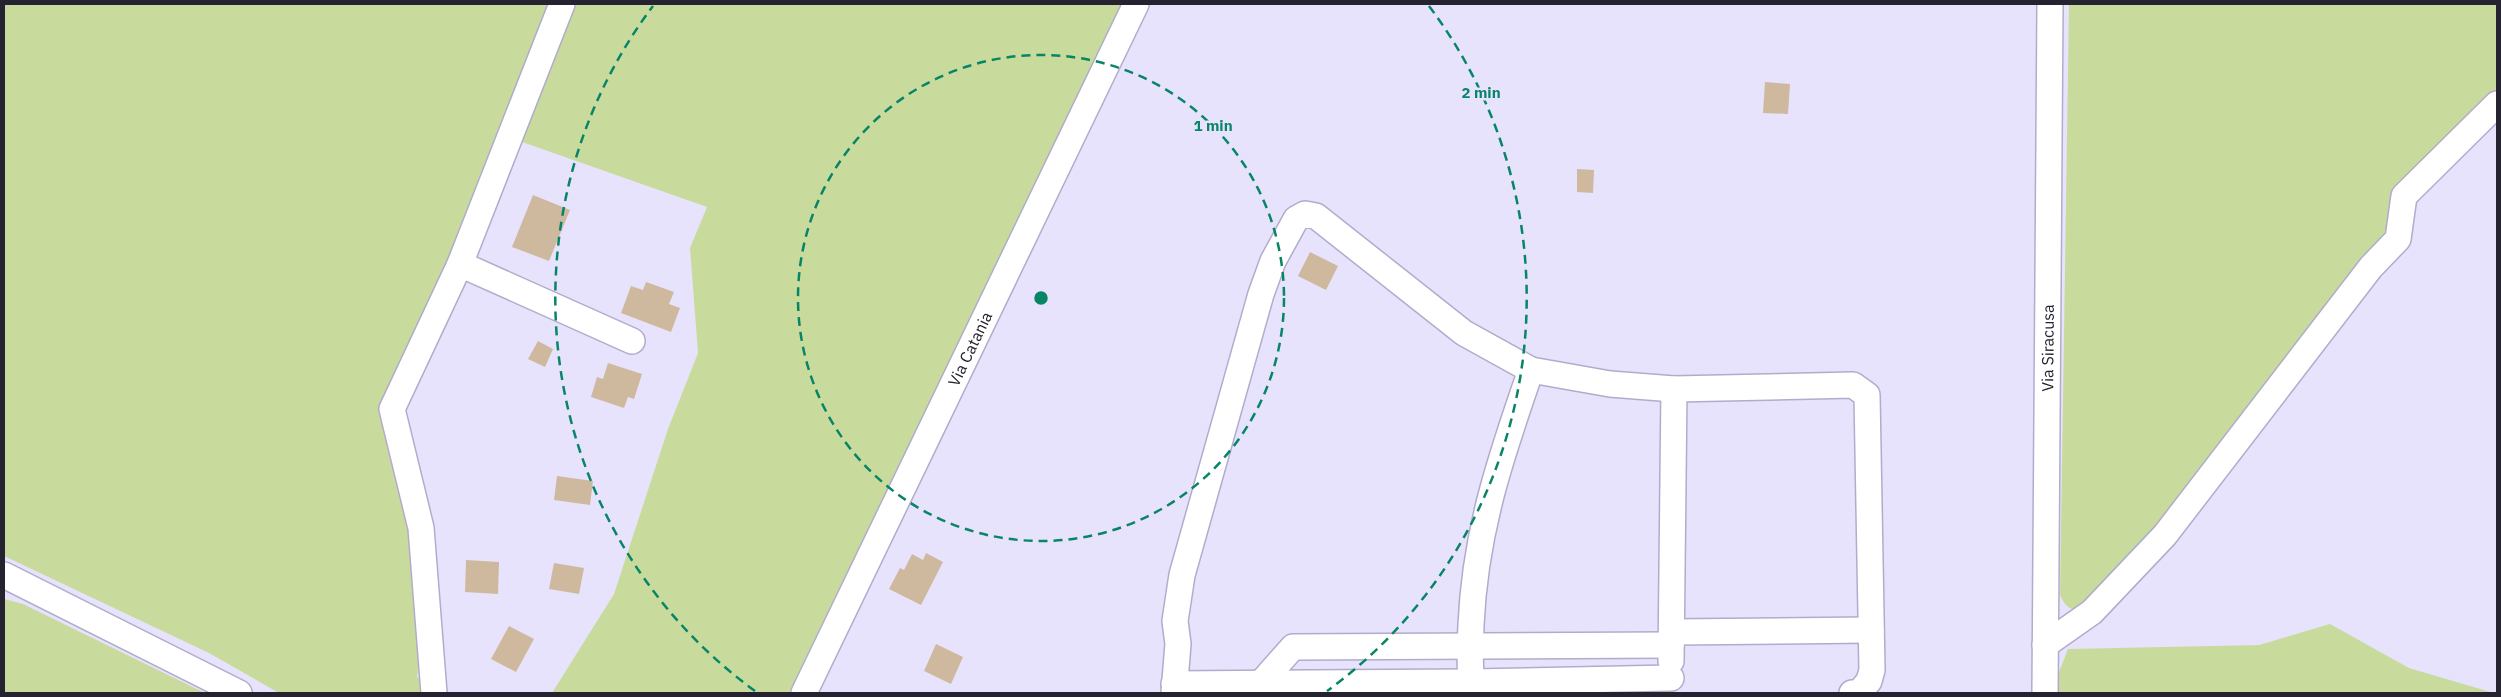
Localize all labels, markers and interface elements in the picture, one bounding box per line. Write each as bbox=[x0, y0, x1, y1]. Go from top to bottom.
text: 2 min bbox=[1461, 83, 1501, 102]
text: 1 min bbox=[1193, 116, 1233, 135]
centre of rings bbox=[1032, 289, 1050, 307]
street label: Via Siracusa bbox=[2037, 304, 2058, 392]
street label: Via Catania bbox=[943, 308, 996, 389]

